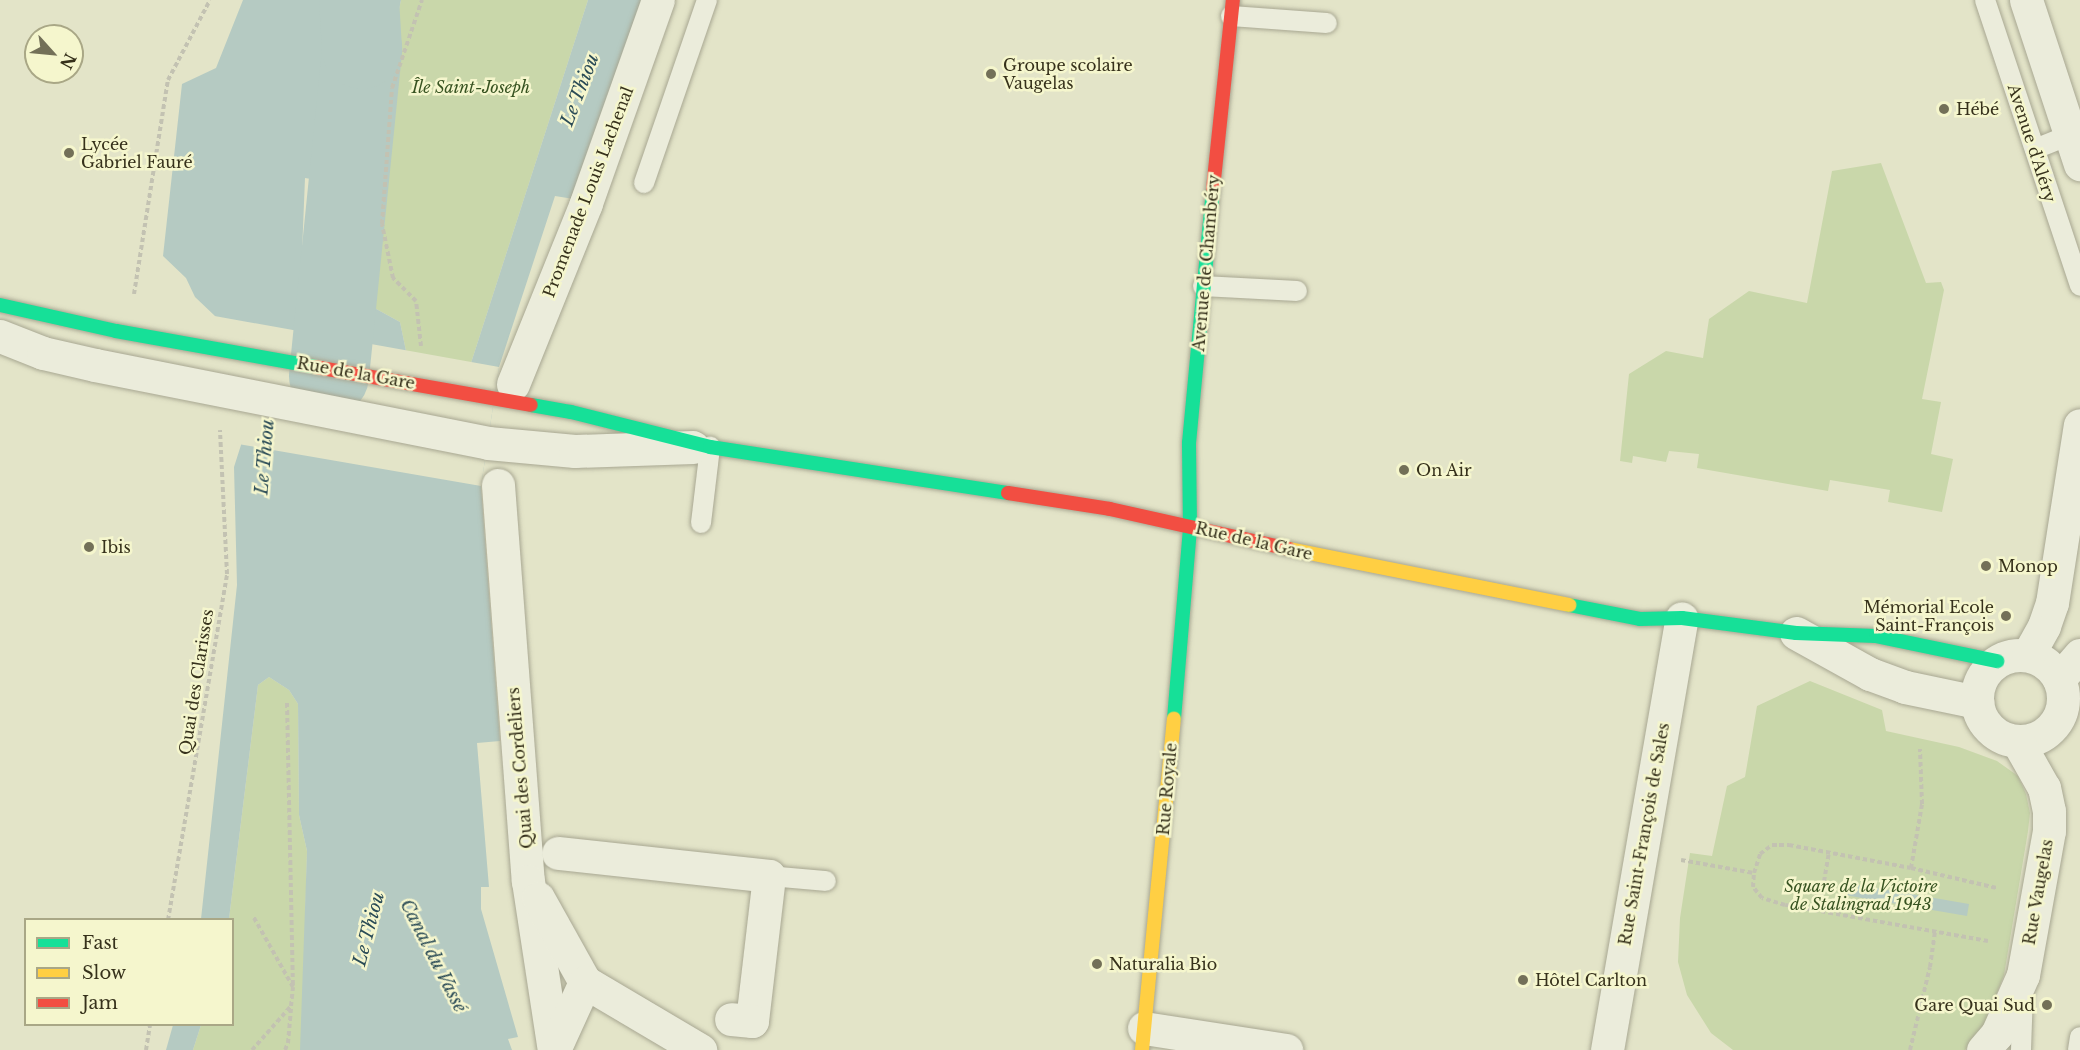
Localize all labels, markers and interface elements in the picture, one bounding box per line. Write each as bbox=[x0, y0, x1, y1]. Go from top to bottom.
north arrow bbox=[24, 24, 84, 84]
text: N bbox=[56, 50, 81, 73]
water label: Le Thiou bbox=[556, 51, 604, 129]
place label: Groupe scolaire Vaugelas bbox=[1003, 55, 1133, 93]
marker: Groupe scolaire Vaugelas bbox=[984, 67, 998, 81]
park label: Île Saint-Joseph bbox=[412, 77, 530, 97]
street label: Avenue d'Aléry bbox=[2004, 81, 2060, 205]
street label: Promenade Louis Lachenal bbox=[539, 84, 637, 300]
place label: Hébé bbox=[1956, 99, 1999, 119]
marker: Hébé bbox=[1937, 102, 1951, 116]
place label: Lycée Gabriel Fauré bbox=[81, 134, 193, 172]
marker: Lycée Gabriel Fauré bbox=[62, 146, 76, 160]
street label: Avenue de Chambéry bbox=[1189, 174, 1223, 352]
street label: Rue de la Gare bbox=[295, 353, 417, 393]
water label: Le Thiou bbox=[251, 418, 279, 496]
place label: On Air bbox=[1416, 460, 1472, 480]
marker: On Air bbox=[1397, 463, 1411, 477]
street label: Rue de la Gare bbox=[1194, 518, 1314, 564]
place label: Ibis bbox=[101, 537, 131, 557]
marker: Ibis bbox=[82, 540, 96, 554]
place label: Monop bbox=[1998, 556, 2058, 576]
marker: Monop bbox=[1979, 559, 1993, 573]
place label: Mémorial Ecole Saint-François bbox=[1863, 597, 1994, 635]
street label: Quai des Clarisses bbox=[175, 608, 217, 756]
marker: Mémorial Ecole Saint-François bbox=[1999, 609, 2013, 623]
street label: Quai des Cordeliers bbox=[503, 686, 537, 850]
street label: Rue Saint-François de Sales bbox=[1615, 721, 1673, 947]
street label: Rue Royale bbox=[1153, 742, 1181, 836]
street label: Rue Vaugelas bbox=[2019, 837, 2057, 947]
park label: Square de la Victoire de Stalingrad 1943 bbox=[1784, 876, 1938, 914]
water label: Le Thiou bbox=[349, 889, 389, 969]
water label: Canal du Vassé bbox=[395, 895, 471, 1017]
legend bbox=[24, 918, 234, 1026]
text: Fast bbox=[82, 932, 118, 954]
place label: Naturalia Bio bbox=[1109, 954, 1217, 974]
marker: Naturalia Bio bbox=[1090, 957, 1104, 971]
text: Slow bbox=[82, 962, 126, 984]
place label: Hôtel Carlton bbox=[1535, 970, 1647, 990]
marker: Hôtel Carlton bbox=[1516, 973, 1530, 987]
text: Jam bbox=[82, 992, 118, 1014]
place label: Gare Quai Sud bbox=[1914, 995, 2035, 1015]
marker: Gare Quai Sud bbox=[2040, 998, 2054, 1012]

